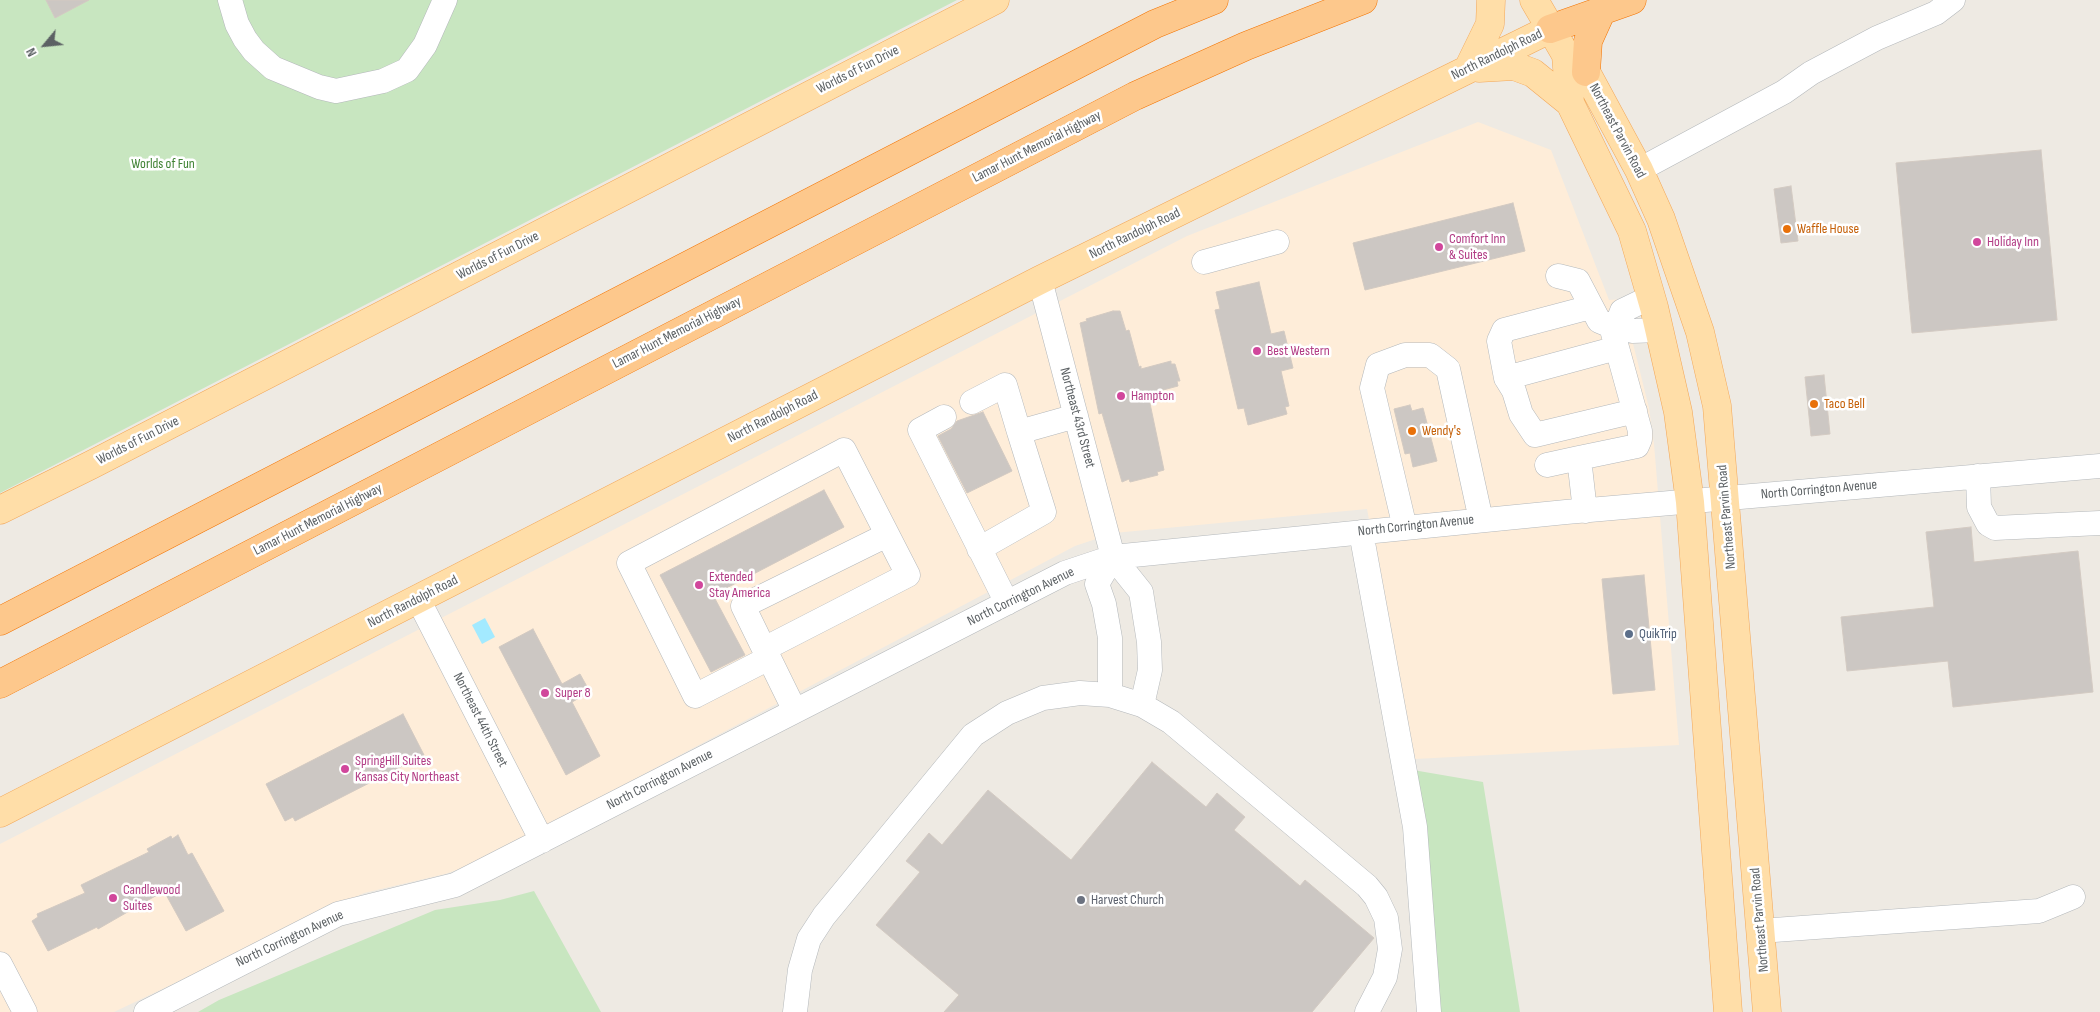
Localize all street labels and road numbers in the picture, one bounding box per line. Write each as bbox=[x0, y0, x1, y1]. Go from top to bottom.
street label: North Randolph Road bbox=[1449, 26, 1545, 84]
street label: Worlds of Fun Drive bbox=[814, 42, 902, 98]
street label: Northeast Parvin Road bbox=[1585, 81, 1649, 181]
street label: Lamar Hunt Memorial Highway bbox=[970, 107, 1104, 187]
street label: North Randolph Road bbox=[1087, 205, 1183, 263]
street label: Worlds of Fun Drive bbox=[454, 228, 542, 284]
street label: Lamar Hunt Memorial Highway bbox=[610, 293, 744, 373]
street label: Northeast 43rd Street bbox=[1056, 366, 1098, 470]
street label: North Randolph Road bbox=[725, 387, 821, 447]
street label: Worlds of Fun Drive bbox=[94, 413, 182, 469]
street label: Northeast Parvin Road bbox=[1714, 464, 1740, 570]
street label: North Corrington Avenue bbox=[1760, 477, 1878, 503]
street label: Lamar Hunt Memorial Highway bbox=[251, 480, 385, 560]
street label: North Corrington Avenue bbox=[1357, 512, 1475, 540]
street label: North Corrington Avenue bbox=[965, 564, 1077, 630]
street label: North Randolph Road bbox=[365, 572, 461, 632]
street label: Northeast 44th Street bbox=[449, 670, 511, 770]
street label: North Corrington Avenue bbox=[604, 746, 716, 814]
street label: Northeast Parvin Road bbox=[1747, 867, 1773, 973]
street label: North Corrington Avenue bbox=[234, 907, 346, 971]

